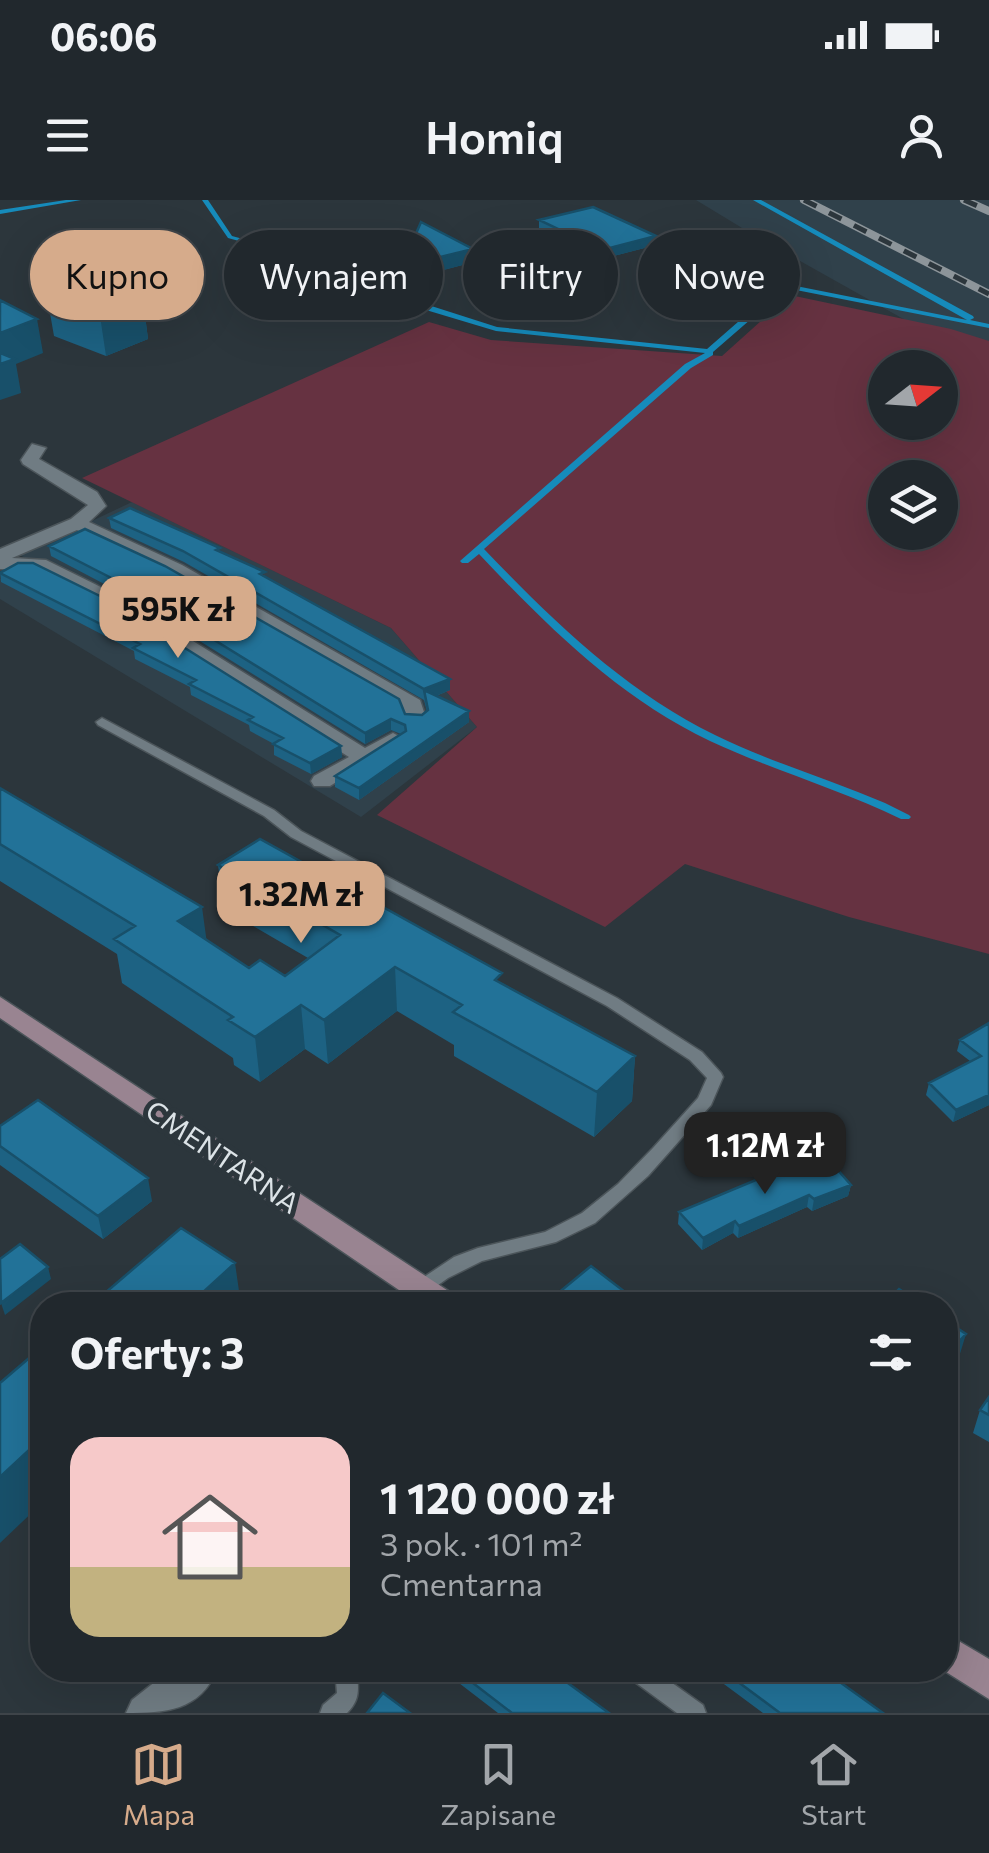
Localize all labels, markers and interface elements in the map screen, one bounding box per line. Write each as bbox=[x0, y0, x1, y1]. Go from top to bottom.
text: 06:06 bbox=[50, 12, 157, 59]
icon: menu bbox=[40, 108, 95, 163]
text: Homiq bbox=[425, 108, 564, 163]
icon: person bbox=[894, 108, 949, 163]
chip: Kupno bbox=[30, 230, 204, 320]
chip: Wynajem bbox=[224, 230, 443, 320]
chip: Filtry bbox=[463, 230, 618, 320]
chip: Nowe bbox=[638, 230, 800, 320]
north arrow bbox=[868, 350, 958, 440]
map controls bbox=[868, 350, 958, 550]
button: layers bbox=[868, 460, 958, 550]
pin: 595K zł bbox=[86, 576, 270, 661]
text: 595K zł bbox=[121, 588, 235, 628]
pin: 1.32M zł bbox=[198, 861, 404, 946]
text: 1.32M zł bbox=[239, 873, 363, 913]
street label: CMENTARNA bbox=[140, 1092, 306, 1220]
pin: 1.12M zł bbox=[662, 1112, 868, 1197]
text: 1.12M zł bbox=[706, 1124, 824, 1164]
icon: filters bbox=[863, 1325, 918, 1380]
text: Oferty: 3 bbox=[70, 1326, 245, 1378]
text: 1 120 000 zł bbox=[380, 1471, 614, 1523]
icon: home bbox=[150, 1477, 270, 1597]
text: 3 pok. · 101 m² bbox=[380, 1523, 582, 1563]
text: Cmentarna bbox=[380, 1563, 543, 1603]
tab: Mapa bbox=[123, 1737, 195, 1831]
tab: Zapisane bbox=[441, 1737, 556, 1831]
tab: Start bbox=[801, 1737, 866, 1831]

